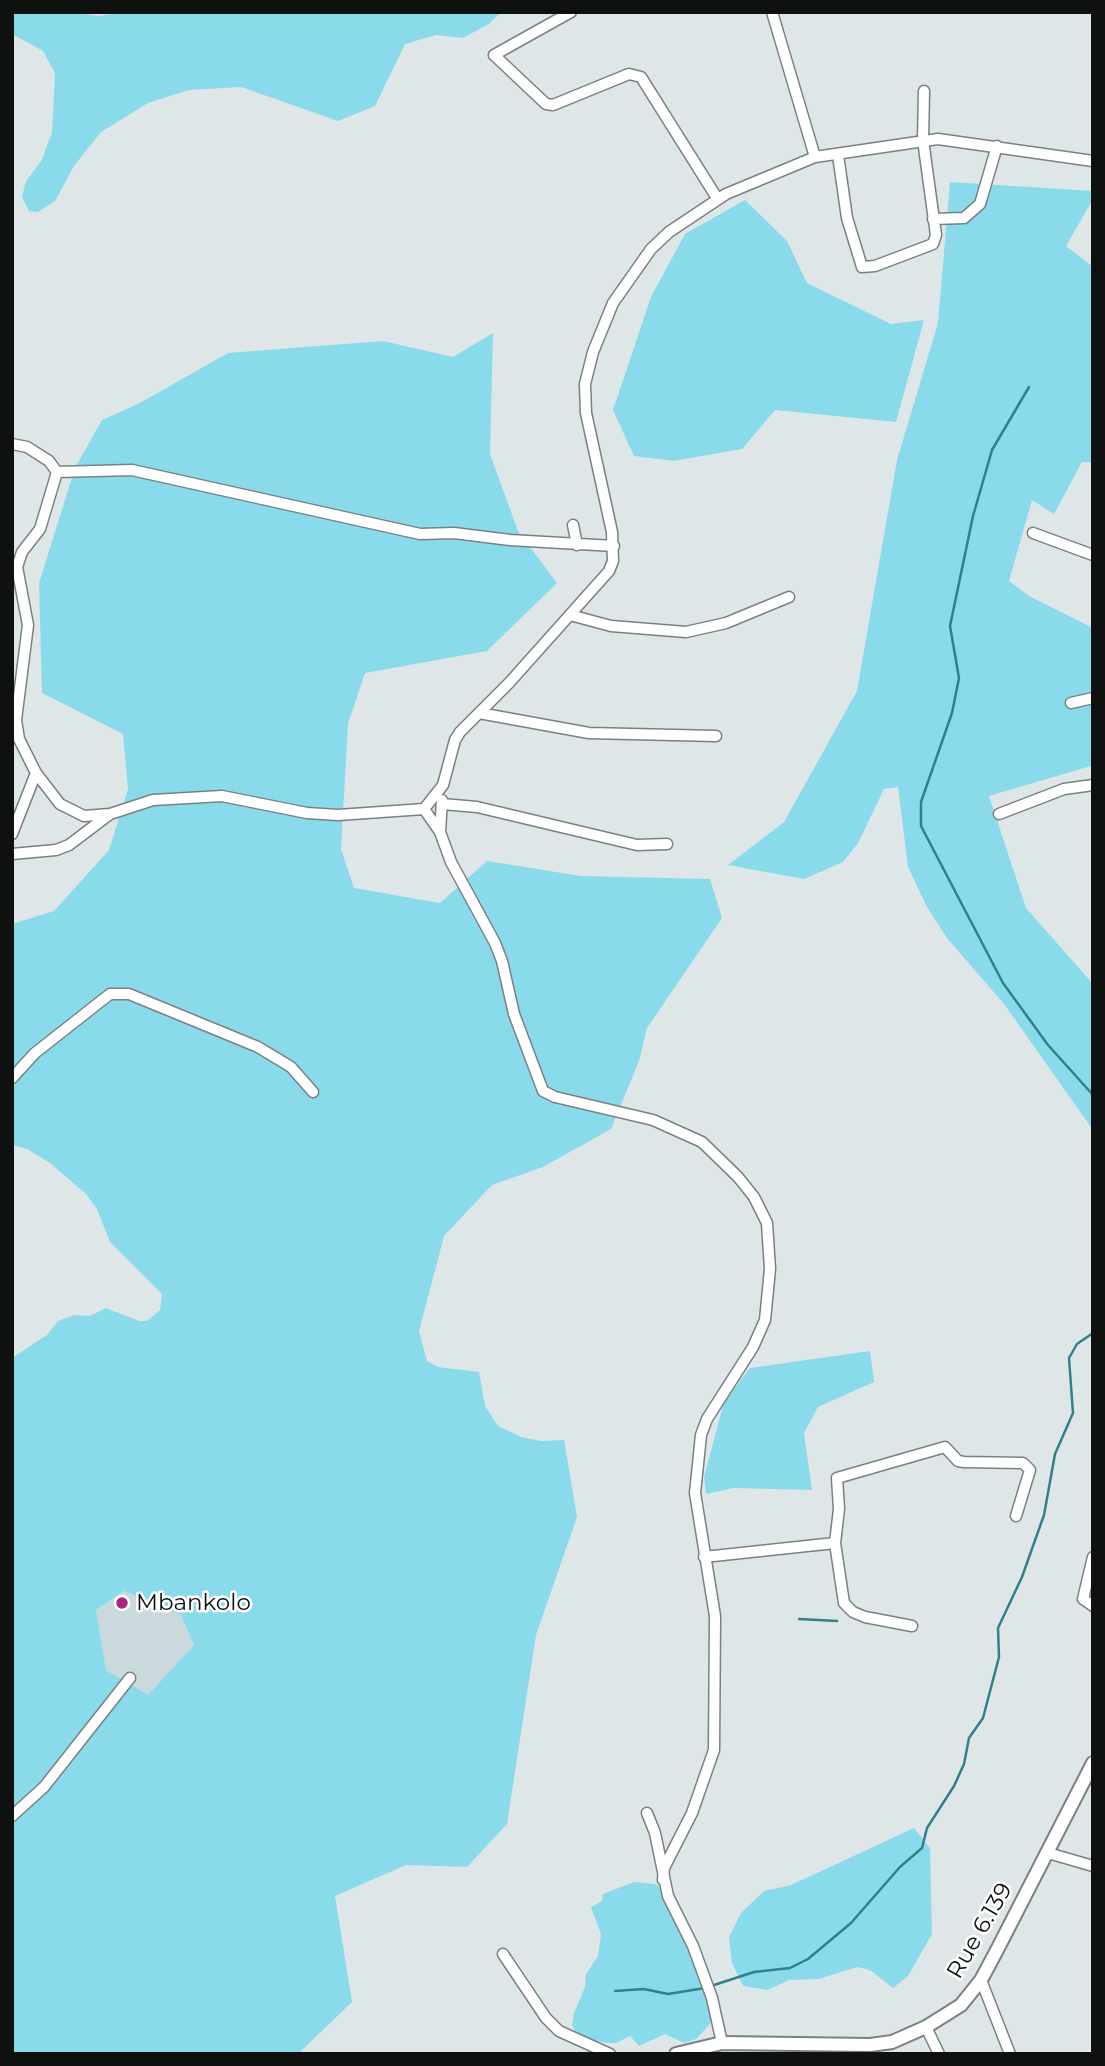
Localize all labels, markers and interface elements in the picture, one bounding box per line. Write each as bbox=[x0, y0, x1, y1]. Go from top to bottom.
place label: Mbankolo bbox=[136, 1589, 251, 1617]
marker: Mbankolo bbox=[114, 1595, 130, 1611]
street label: Rue 6.139 bbox=[942, 1878, 1018, 1984]

